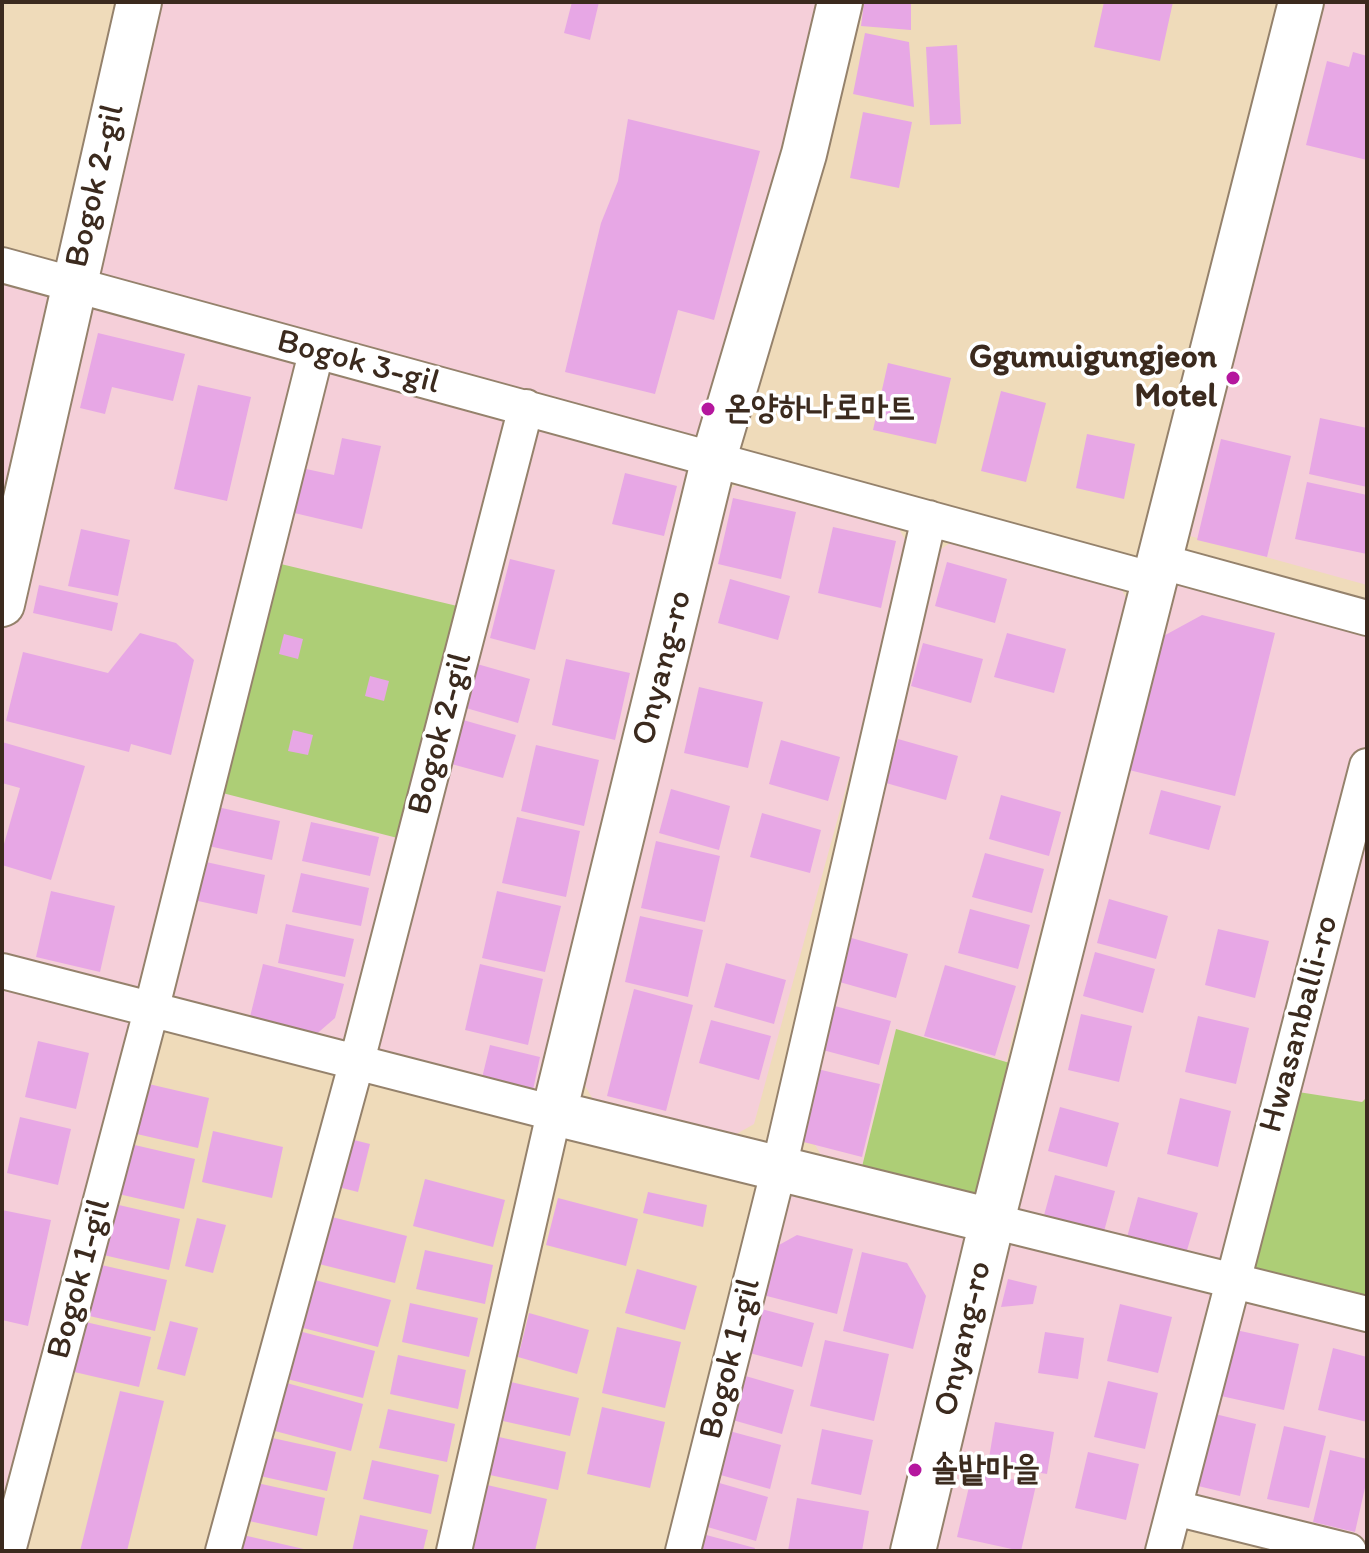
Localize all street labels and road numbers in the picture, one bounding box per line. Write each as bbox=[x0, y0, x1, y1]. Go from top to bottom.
street label: Bogok 2-gil bbox=[57, 100, 135, 272]
street label: Bogok 3-gil bbox=[272, 322, 444, 404]
street label: Onyang-ro bbox=[624, 586, 702, 750]
street label: Bogok 2-gil bbox=[400, 648, 482, 820]
street label: Hwasanballi-ro bbox=[1251, 911, 1349, 1137]
street label: Bogok 1-gil bbox=[39, 1194, 121, 1364]
street label: Onyang-ro bbox=[926, 1257, 1002, 1421]
street label: Bogok 1-gil bbox=[691, 1274, 771, 1444]

